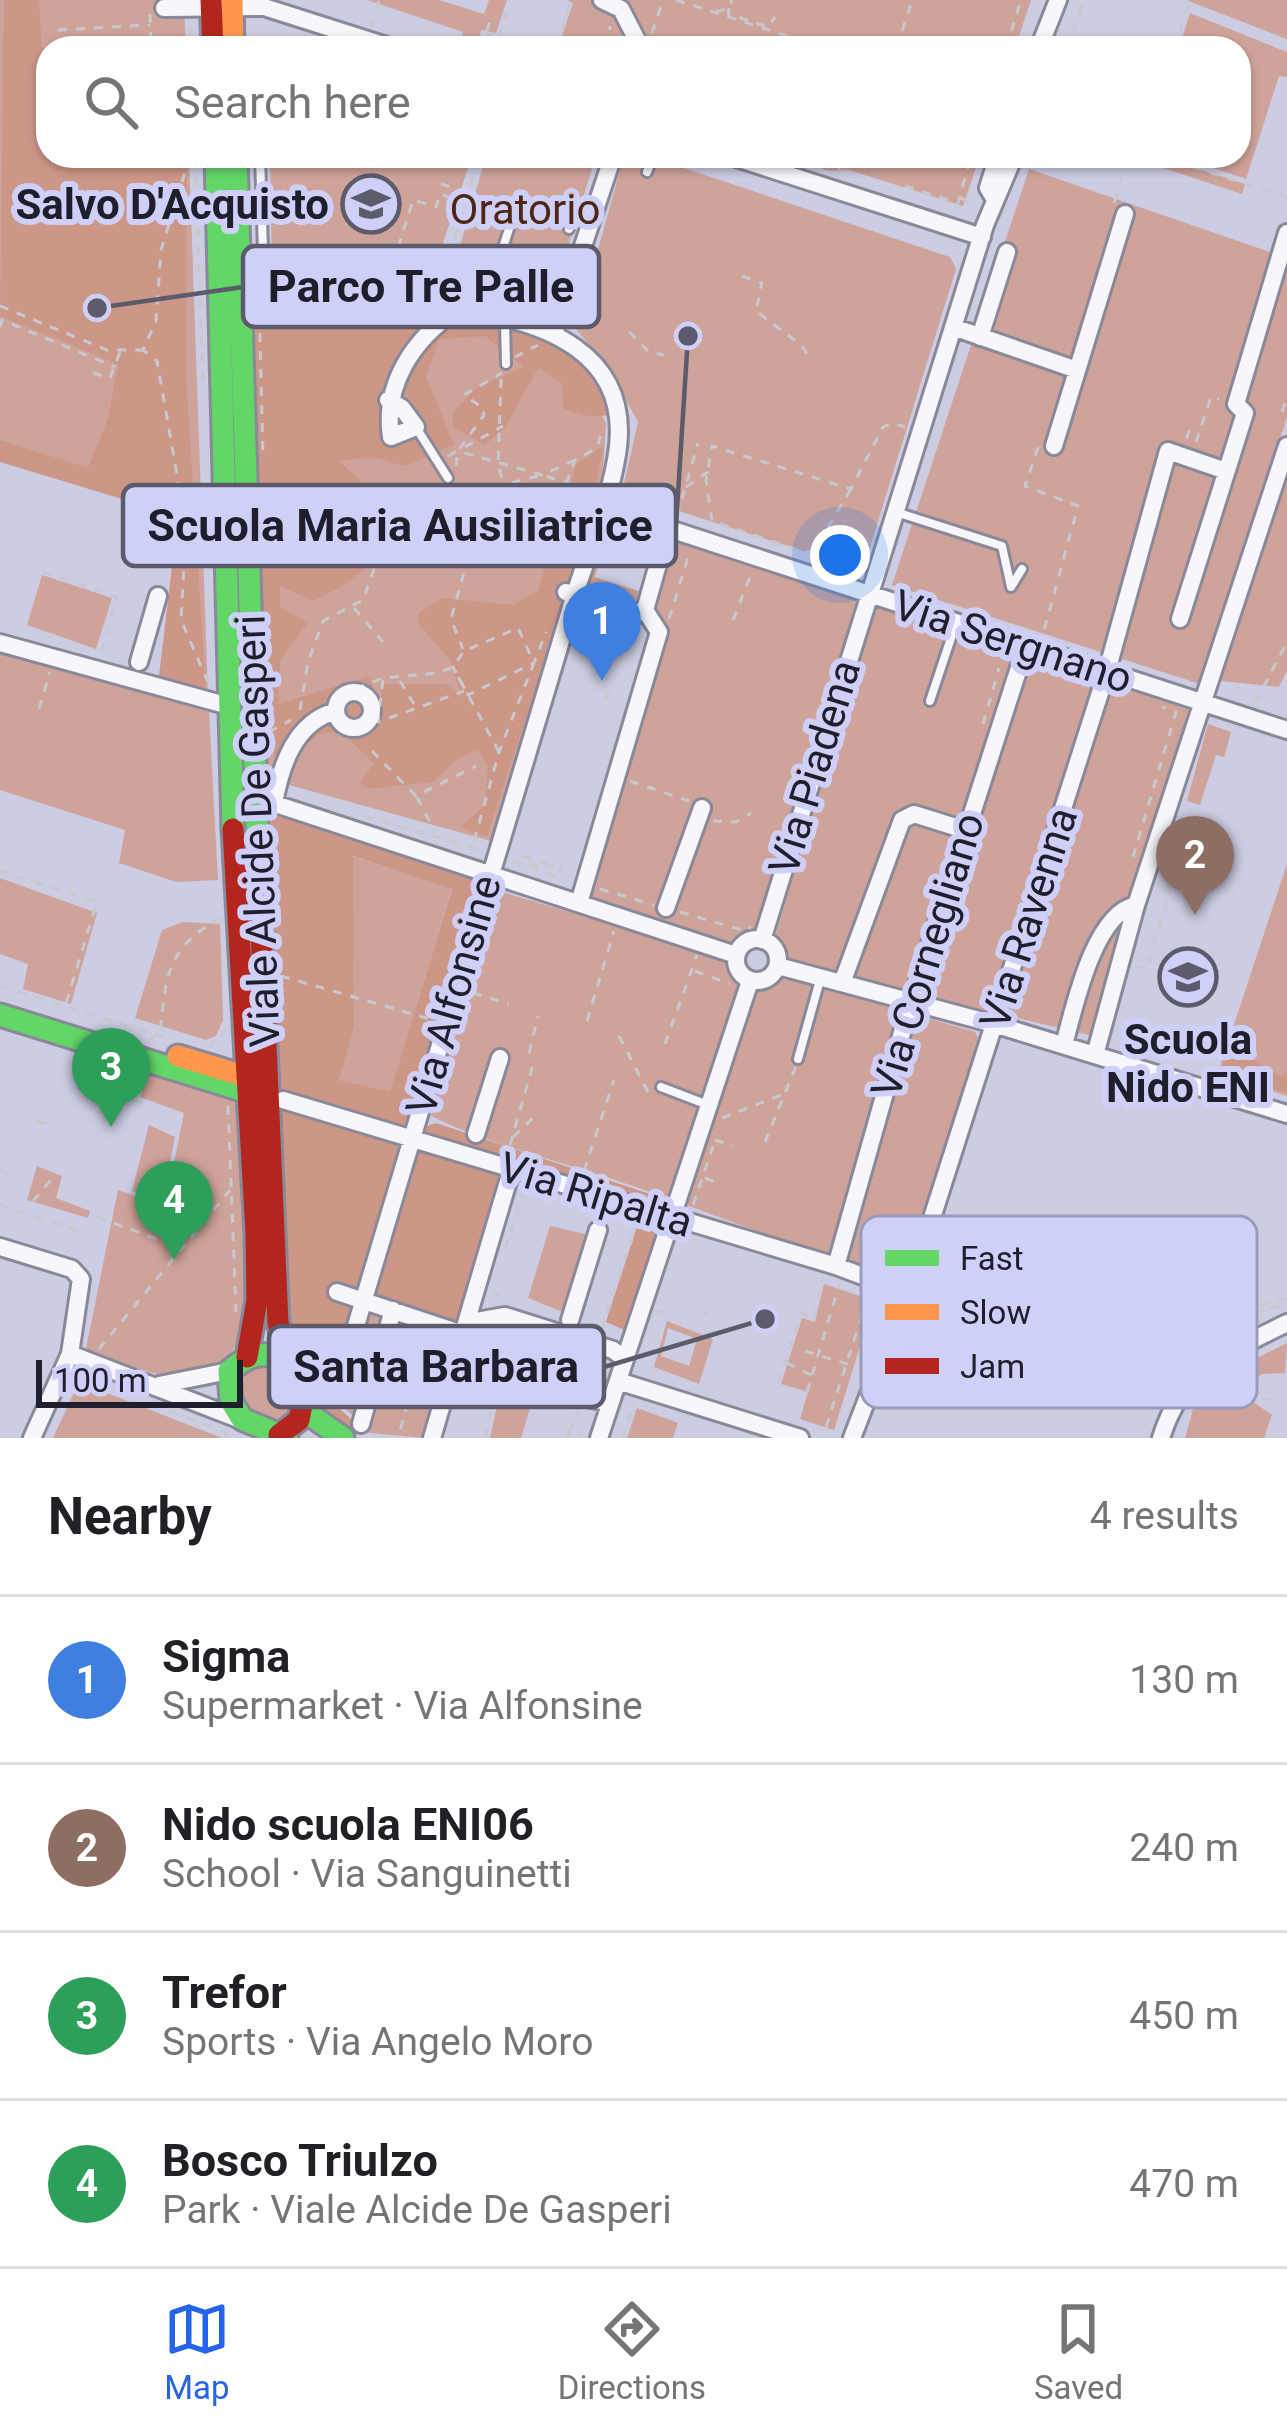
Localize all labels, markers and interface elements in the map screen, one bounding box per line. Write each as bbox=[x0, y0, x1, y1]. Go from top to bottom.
search box bbox=[36, 36, 1251, 168]
icon: search bbox=[78, 69, 144, 135]
text: Search here bbox=[174, 76, 411, 129]
school or university icon: Salvo D'Acquisto bbox=[340, 173, 402, 235]
place label: Salvo D'Acquisto bbox=[15, 180, 329, 229]
park label: Oratorio bbox=[450, 185, 600, 234]
callout: Parco Tre Palle bbox=[243, 246, 599, 327]
text: Parco Tre Palle bbox=[268, 260, 574, 313]
callout: Scuola Maria Ausiliatrice bbox=[123, 485, 676, 566]
text: Scuola Maria Ausiliatrice bbox=[147, 499, 653, 552]
your location bbox=[810, 525, 870, 585]
street label: Via Sergnano bbox=[887, 580, 1138, 703]
pin: 1 bbox=[563, 582, 641, 681]
street label: Viale Alcide De Gasperi bbox=[225, 614, 290, 1048]
street label: Via Piadena bbox=[759, 654, 870, 880]
street label: Via Ravenna bbox=[970, 801, 1087, 1035]
street label: Via Cornegliano bbox=[861, 807, 994, 1103]
pin: 2 bbox=[1156, 816, 1234, 915]
street label: Via Alfonsine bbox=[396, 870, 511, 1121]
school or university icon: Scuola Nido ENI bbox=[1157, 946, 1219, 1008]
place label: Scuola Nido ENI bbox=[1106, 1015, 1270, 1112]
pin: 3 bbox=[72, 1028, 150, 1127]
street label: Via Ripalta bbox=[493, 1142, 698, 1247]
pin: 4 bbox=[135, 1161, 213, 1260]
legend bbox=[861, 1216, 1257, 1408]
text: Fast bbox=[960, 1239, 1023, 1278]
text: Slow bbox=[960, 1293, 1031, 1332]
callout: Santa Barbara bbox=[269, 1326, 604, 1407]
text: Santa Barbara bbox=[293, 1340, 579, 1393]
text: Jam bbox=[960, 1347, 1025, 1386]
scale bar bbox=[36, 1354, 243, 1407]
text: 100 m bbox=[54, 1361, 147, 1400]
text: Nearby bbox=[48, 1487, 212, 1546]
text: 4 results bbox=[1090, 1493, 1239, 1539]
text: Sigma bbox=[162, 1630, 290, 1683]
text: 1 bbox=[76, 1657, 98, 1703]
text: 130 m bbox=[1129, 1657, 1239, 1703]
text: Supermarket · Via Alfonsine bbox=[162, 1683, 643, 1729]
text: Nido scuola ENI06 bbox=[162, 1798, 534, 1851]
text: 2 bbox=[76, 1825, 98, 1871]
text: 240 m bbox=[1129, 1825, 1239, 1871]
text: School · Via Sanguinetti bbox=[162, 1851, 572, 1897]
text: Trefor bbox=[162, 1966, 287, 2019]
text: 3 bbox=[76, 1993, 98, 2039]
text: 450 m bbox=[1129, 1993, 1239, 2039]
text: Sports · Via Angelo Moro bbox=[162, 2019, 593, 2065]
text: Bosco Triulzo bbox=[162, 2134, 438, 2187]
text: 4 bbox=[76, 2161, 98, 2207]
text: 470 m bbox=[1129, 2161, 1239, 2207]
text: Park · Viale Alcide De Gasperi bbox=[162, 2187, 672, 2233]
tab: Map bbox=[164, 2296, 230, 2407]
tab: Directions bbox=[558, 2296, 706, 2407]
tab: Saved bbox=[1034, 2296, 1123, 2407]

